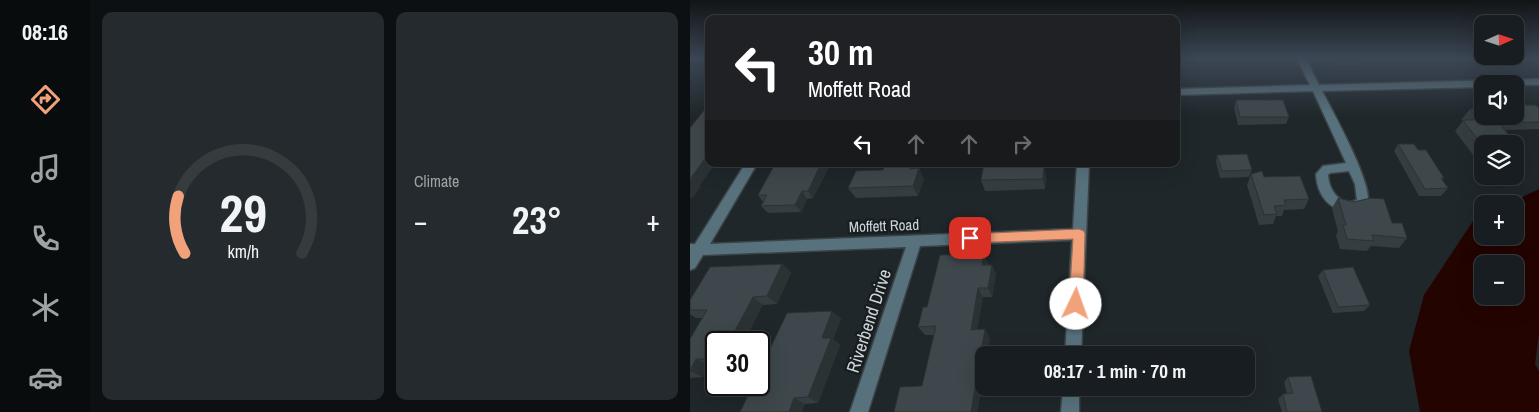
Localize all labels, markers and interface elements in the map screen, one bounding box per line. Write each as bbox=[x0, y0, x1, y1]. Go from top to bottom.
north arrow bbox=[1474, 15, 1524, 65]
map controls bbox=[1474, 15, 1524, 305]
text: 08:16 bbox=[22, 17, 68, 47]
text: 30 m bbox=[808, 29, 873, 76]
icon: left bbox=[725, 35, 790, 100]
text: Moffett Road bbox=[808, 74, 911, 104]
button: sound bbox=[1474, 75, 1524, 125]
icon: directions bbox=[28, 82, 63, 117]
icon: left bbox=[849, 130, 877, 158]
icon: ahead bbox=[902, 130, 930, 158]
icon: ahead bbox=[955, 130, 983, 158]
icon: right bbox=[1008, 130, 1036, 158]
button: layers bbox=[1474, 135, 1524, 185]
icon: music bbox=[28, 151, 63, 186]
text: Climate bbox=[414, 170, 459, 192]
text: 29 bbox=[219, 178, 267, 248]
text: 23° bbox=[512, 195, 562, 246]
button: + bbox=[1474, 195, 1524, 245]
text: − bbox=[414, 202, 427, 240]
text: + bbox=[647, 202, 660, 240]
street label: Moffett Road bbox=[849, 214, 919, 237]
pin bbox=[949, 217, 991, 259]
icon: phone bbox=[28, 221, 63, 256]
icon: arrive bbox=[956, 224, 984, 252]
text: km/h bbox=[227, 240, 259, 264]
button: − bbox=[1474, 255, 1524, 305]
street label: Riverbend Drive bbox=[840, 266, 897, 376]
position arrow bbox=[1049, 277, 1101, 329]
icon: climate bbox=[28, 290, 63, 325]
speed limit sign: 30 bbox=[705, 331, 770, 396]
text: 08:17 · 1 min · 70 m bbox=[1044, 358, 1186, 384]
icon: car bbox=[28, 360, 63, 395]

